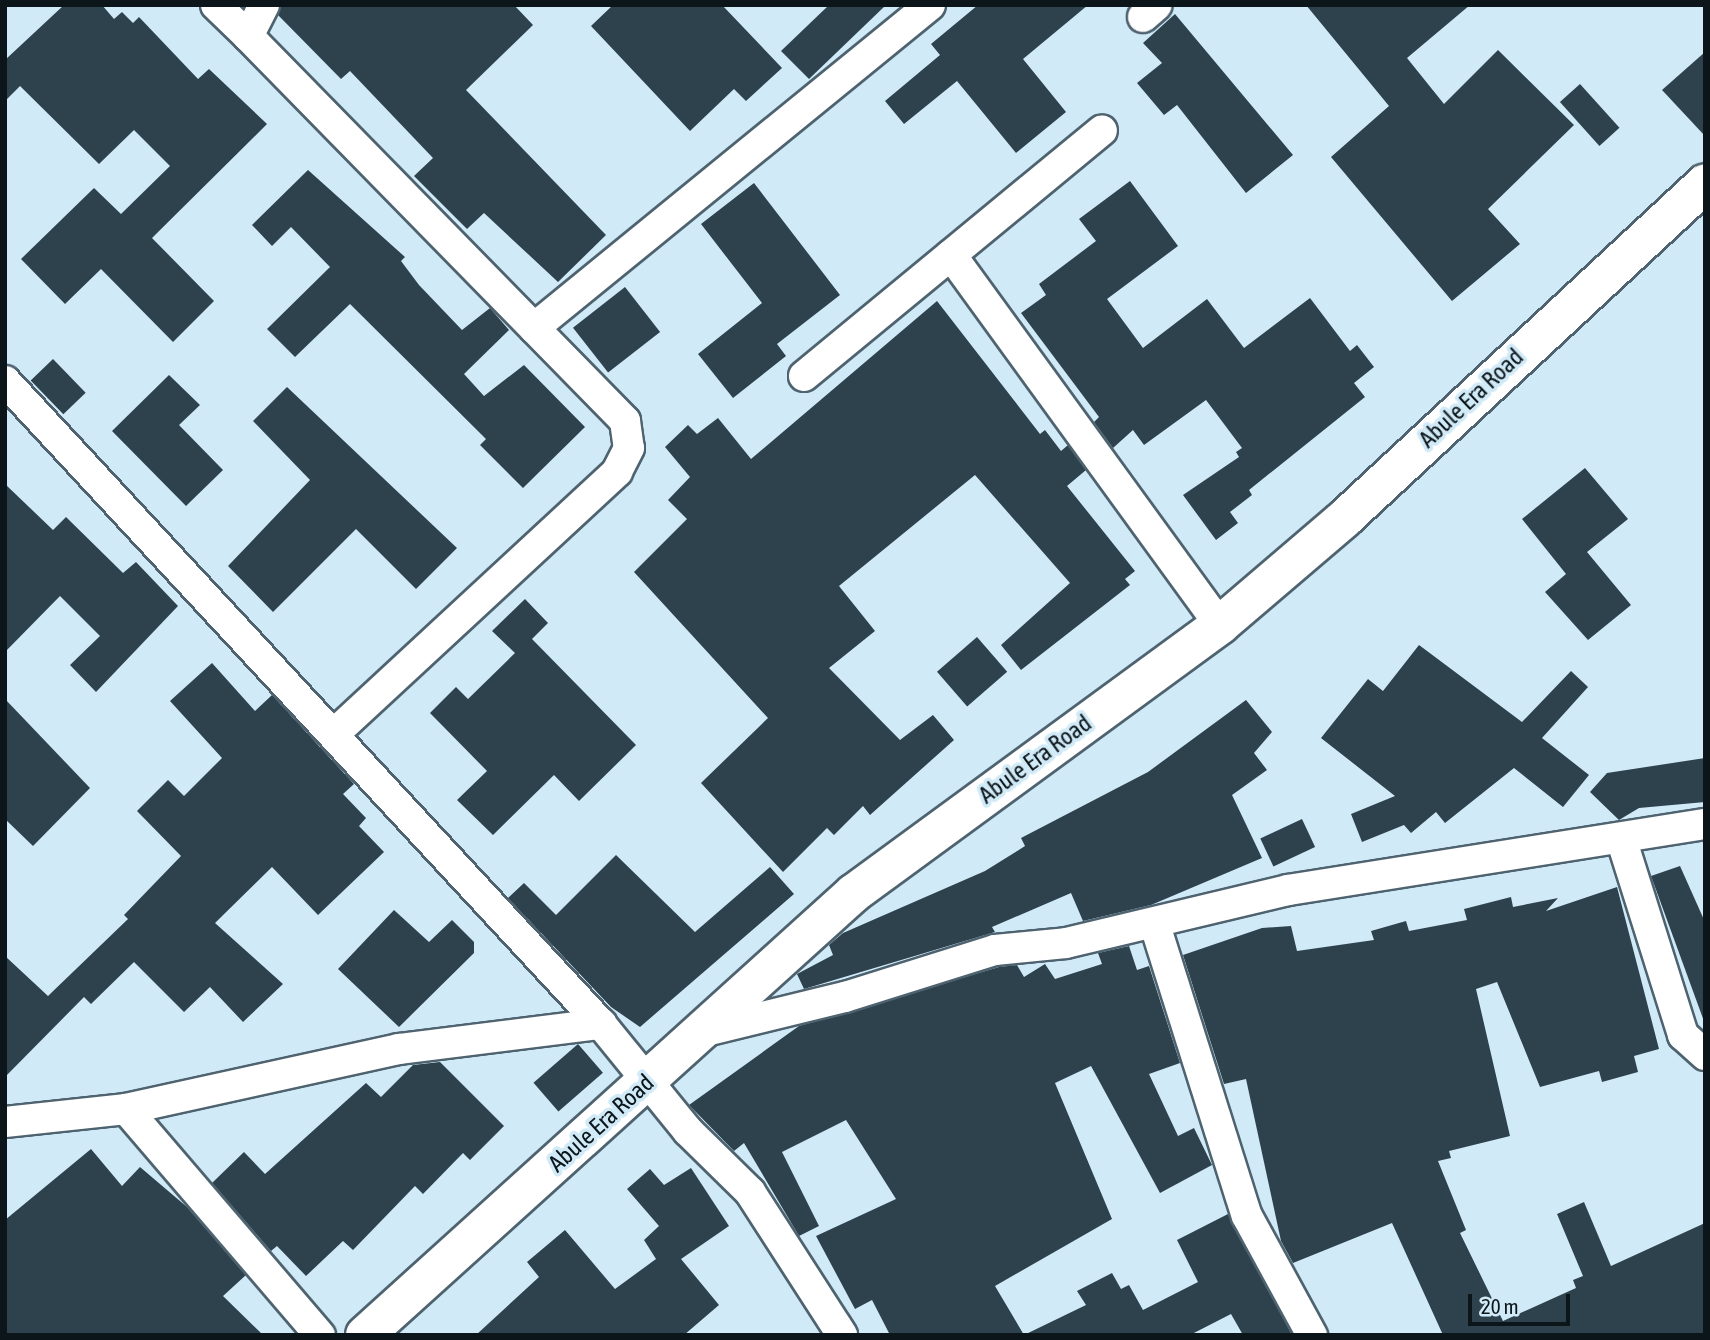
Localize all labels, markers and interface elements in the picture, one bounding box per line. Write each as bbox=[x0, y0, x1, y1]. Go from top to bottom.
street label: Abule Era Road bbox=[1413, 342, 1529, 454]
street label: Abule Era Road bbox=[973, 709, 1097, 809]
street label: Abule Era Road bbox=[542, 1068, 660, 1178]
scale bar bbox=[1472, 1280, 1574, 1324]
text: 20 m bbox=[1481, 1294, 1519, 1318]

